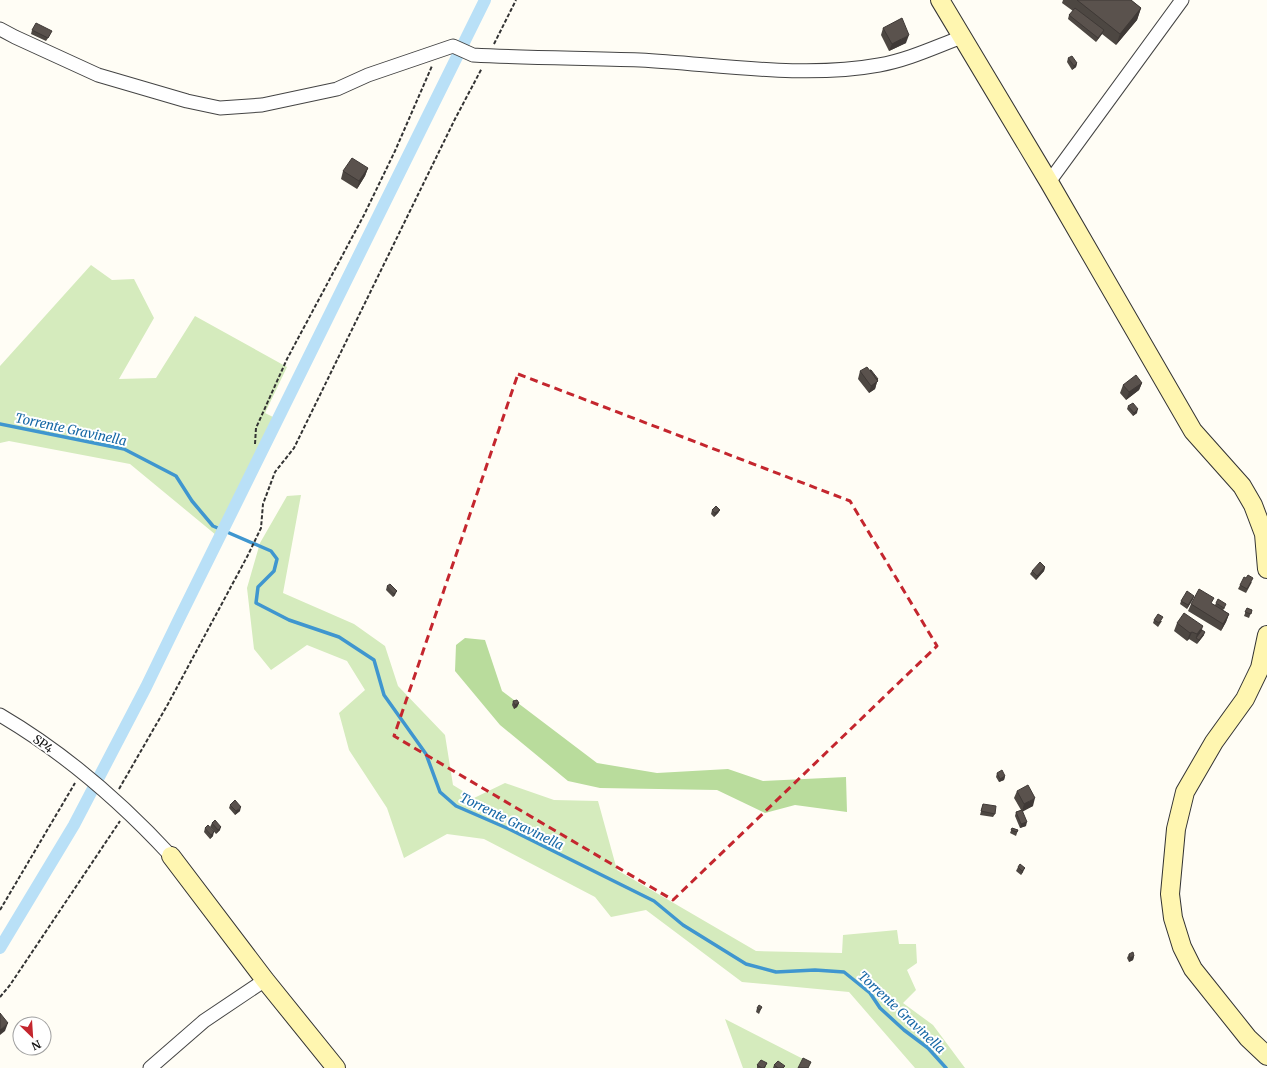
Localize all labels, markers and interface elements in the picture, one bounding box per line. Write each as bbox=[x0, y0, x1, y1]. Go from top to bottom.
water label: Torrente Gravinella bbox=[14, 409, 128, 450]
street label: SP4 bbox=[30, 731, 57, 756]
water label: Torrente Gravinella bbox=[457, 789, 566, 854]
water label: Torrente Gravinella bbox=[854, 967, 949, 1057]
north arrow bbox=[12, 1016, 52, 1056]
text: N bbox=[29, 1037, 43, 1053]

